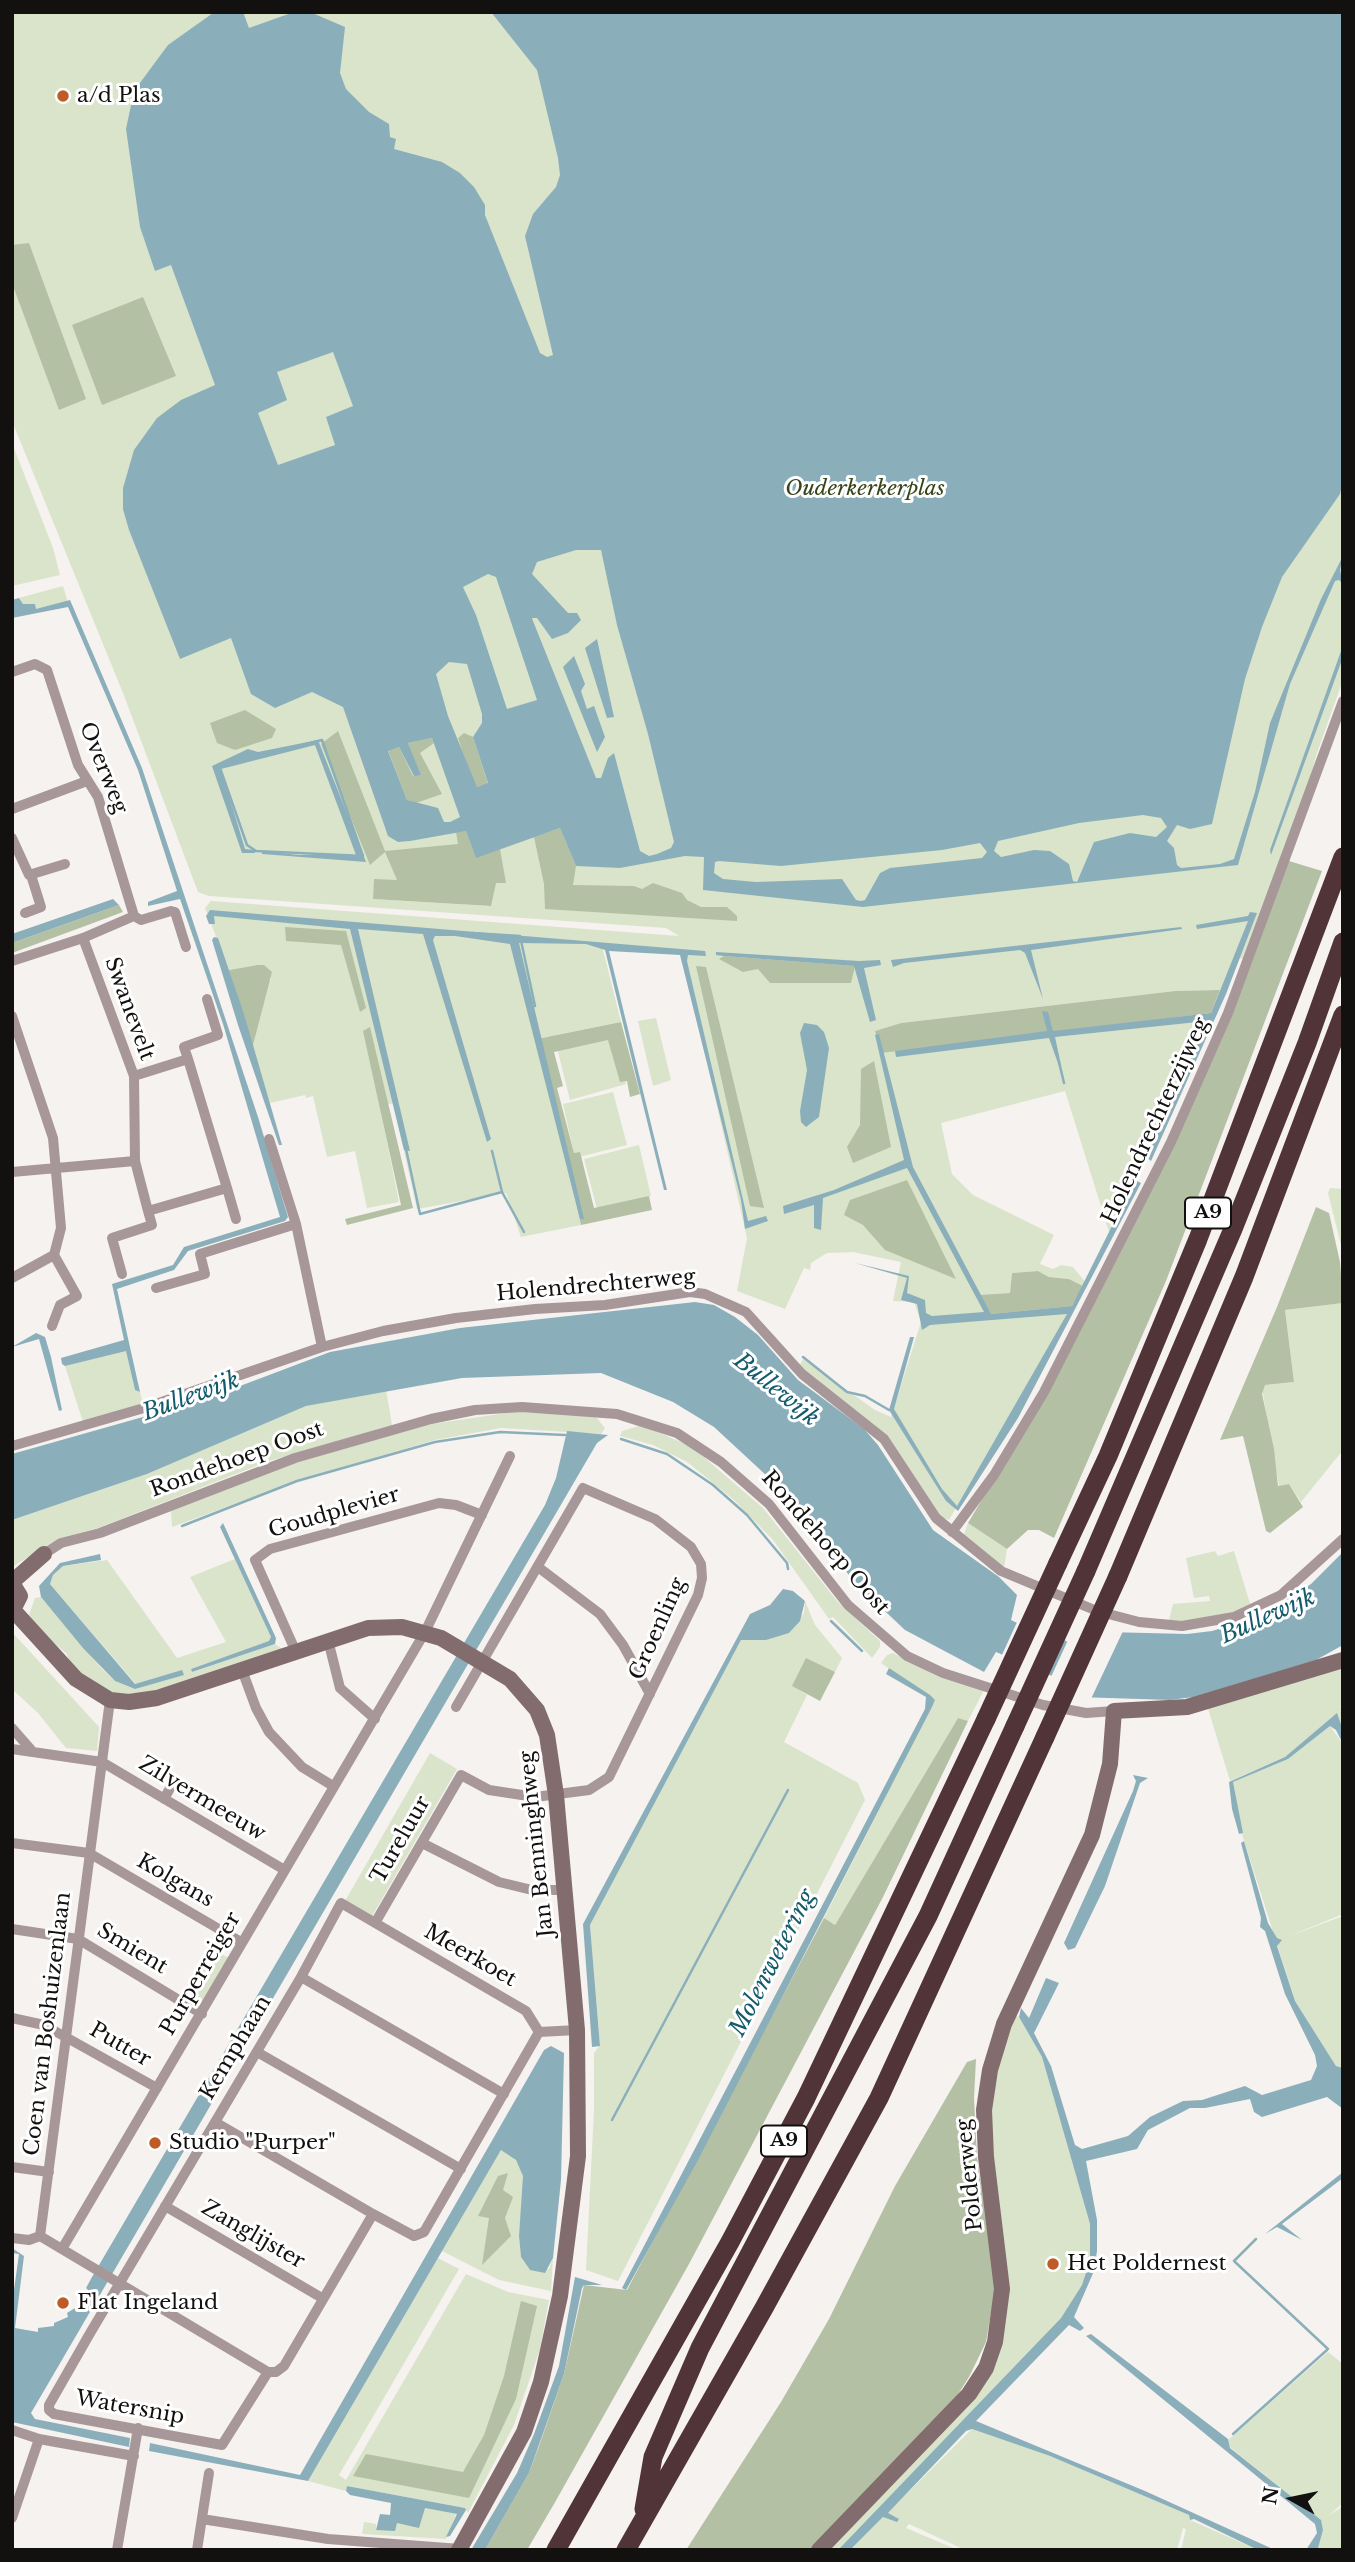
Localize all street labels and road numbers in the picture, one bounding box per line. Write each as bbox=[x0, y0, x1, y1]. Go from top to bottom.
street label: Overweg bbox=[73, 719, 133, 817]
street label: Swanevelt bbox=[99, 954, 159, 1064]
street label: Holendrechterzijweg bbox=[1097, 1014, 1215, 1228]
road number: A9 bbox=[1185, 1198, 1231, 1228]
street label: Holendrechterweg bbox=[495, 1265, 697, 1307]
street label: Rondehoep Oost bbox=[147, 1417, 327, 1503]
street label: Rondehoep Oost bbox=[756, 1466, 894, 1620]
street label: Goudplevier bbox=[266, 1482, 402, 1544]
street label: Groenling bbox=[624, 1574, 692, 1684]
street label: Jan Benninghweg bbox=[515, 1750, 559, 1938]
street label: Zilvermeeuw bbox=[134, 1751, 270, 1847]
street label: Tureluur bbox=[366, 1792, 436, 1888]
street label: Kolgans bbox=[132, 1849, 218, 1913]
street label: Coen van Boshuizenlaan bbox=[19, 1891, 77, 2157]
street label: Purperreiger bbox=[156, 1908, 246, 2040]
street label: Smient bbox=[92, 1918, 172, 1980]
street label: Meerkoet bbox=[419, 1920, 521, 1992]
street label: Kemphaan bbox=[195, 1991, 277, 2105]
street label: Putter bbox=[85, 2017, 155, 2073]
street label: Polderweg bbox=[952, 2118, 988, 2232]
road number: A9 bbox=[761, 2126, 807, 2156]
street label: Zanglijster bbox=[197, 2195, 309, 2275]
street label: Watersnip bbox=[74, 2386, 186, 2430]

